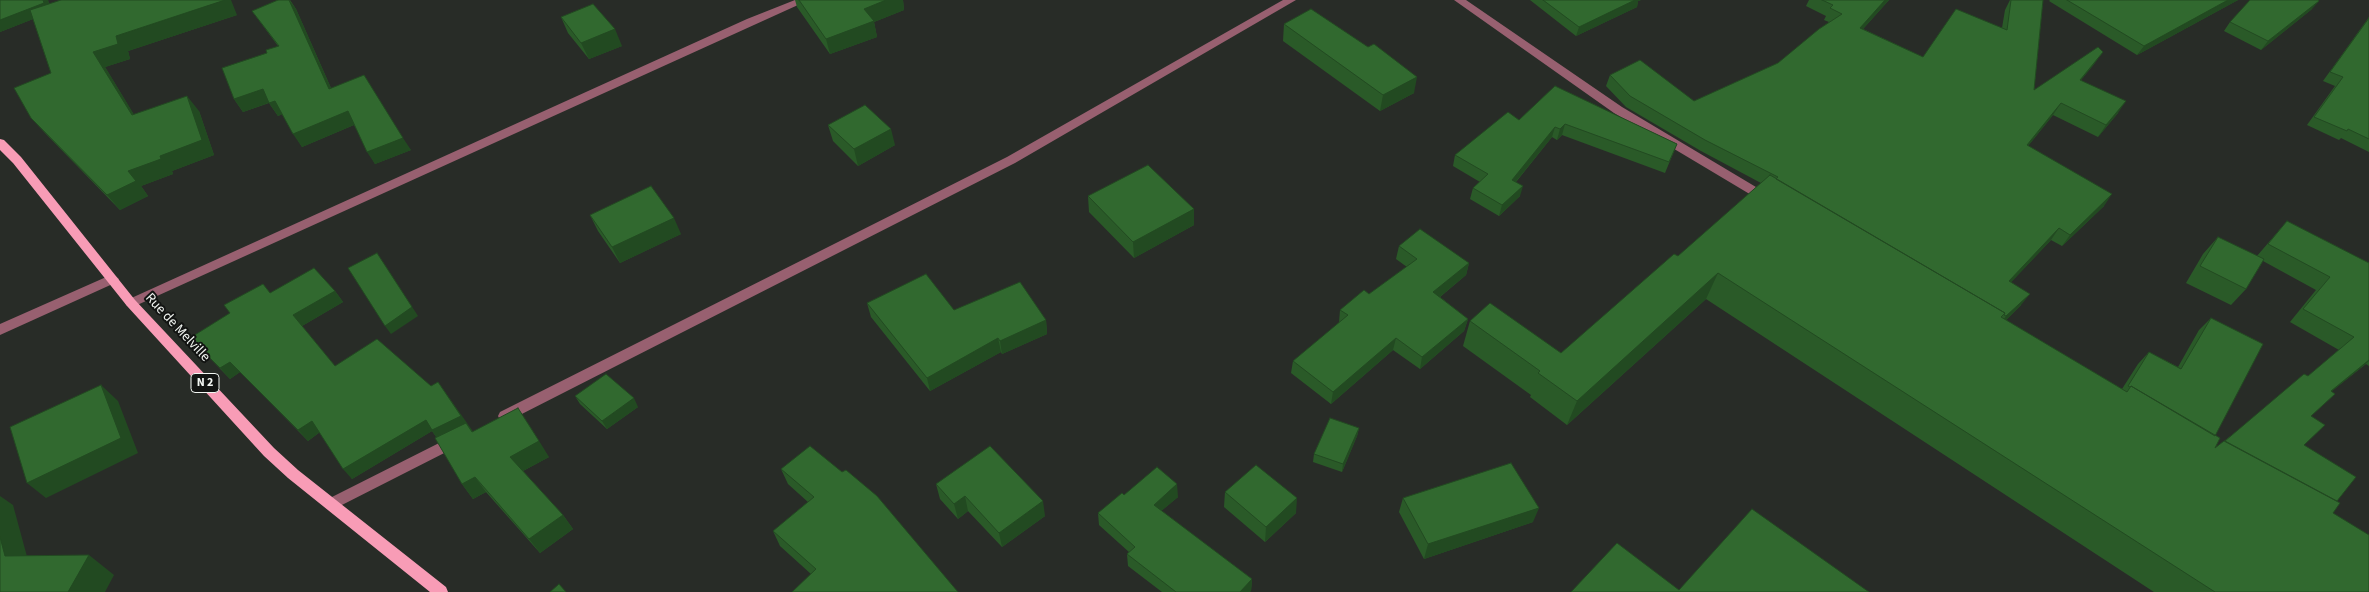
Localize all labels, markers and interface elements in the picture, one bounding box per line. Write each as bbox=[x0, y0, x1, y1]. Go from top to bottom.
street label: Rue de Melville bbox=[141, 290, 213, 366]
road number: N 2 bbox=[191, 373, 219, 392]

